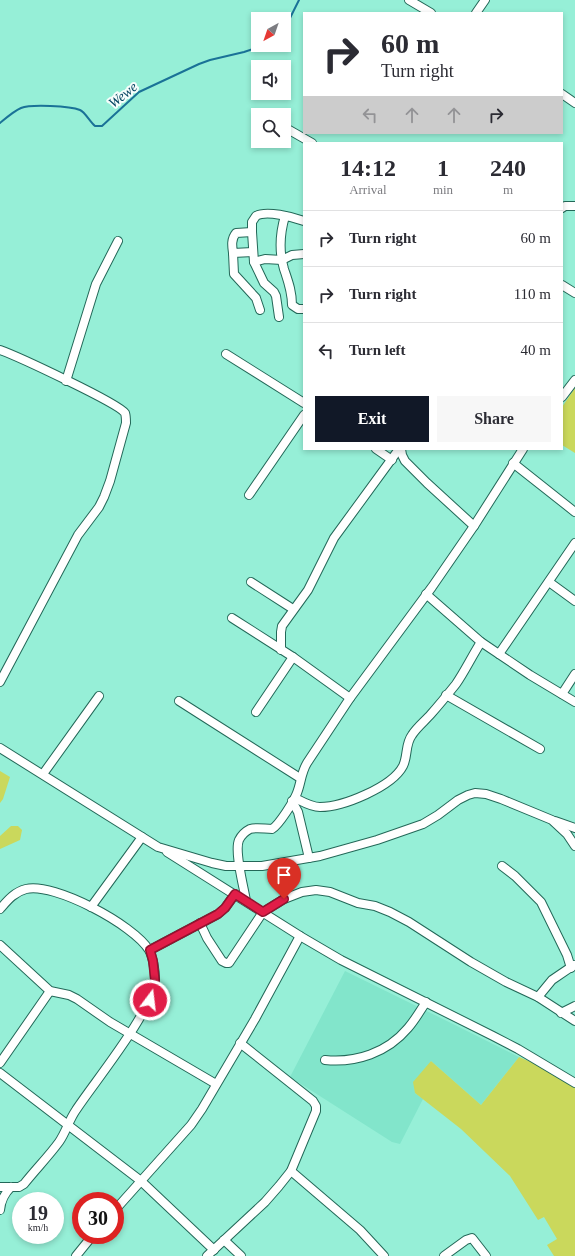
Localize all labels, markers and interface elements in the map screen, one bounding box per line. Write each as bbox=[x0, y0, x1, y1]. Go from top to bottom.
north arrow bbox=[251, 12, 291, 52]
map controls bbox=[251, 12, 291, 148]
icon: right bbox=[315, 28, 367, 80]
text: 60 m bbox=[381, 28, 439, 59]
button: sound bbox=[251, 60, 291, 100]
text: Turn right bbox=[381, 61, 454, 81]
water label: Wewe bbox=[106, 79, 140, 111]
icon: left bbox=[359, 104, 381, 126]
icon: ahead bbox=[401, 104, 423, 126]
icon: ahead bbox=[443, 104, 465, 126]
icon: right bbox=[485, 104, 507, 126]
button: search bbox=[251, 108, 291, 148]
text: 14:12 bbox=[340, 155, 396, 181]
text: 1 bbox=[437, 155, 449, 181]
text: 240 bbox=[490, 155, 526, 181]
text: Arrival bbox=[349, 182, 387, 197]
text: min bbox=[433, 182, 453, 197]
text: m bbox=[503, 182, 513, 197]
icon: right bbox=[315, 228, 337, 250]
text: Turn right bbox=[349, 230, 416, 246]
text: 60 m bbox=[521, 230, 551, 246]
icon: right bbox=[315, 284, 337, 306]
text: Turn right bbox=[349, 286, 416, 302]
text: 110 m bbox=[514, 286, 551, 302]
icon: left bbox=[315, 340, 337, 362]
text: Turn left bbox=[349, 342, 406, 358]
text: 40 m bbox=[521, 342, 551, 358]
button: Exit bbox=[315, 396, 429, 442]
button: Share bbox=[437, 396, 551, 442]
pin bbox=[267, 858, 301, 899]
icon: arrive bbox=[273, 864, 295, 886]
position arrow bbox=[129, 979, 171, 1021]
speed limit sign: 30 bbox=[72, 1192, 124, 1244]
text: 19 bbox=[28, 1202, 48, 1224]
text: km/h bbox=[28, 1222, 48, 1233]

